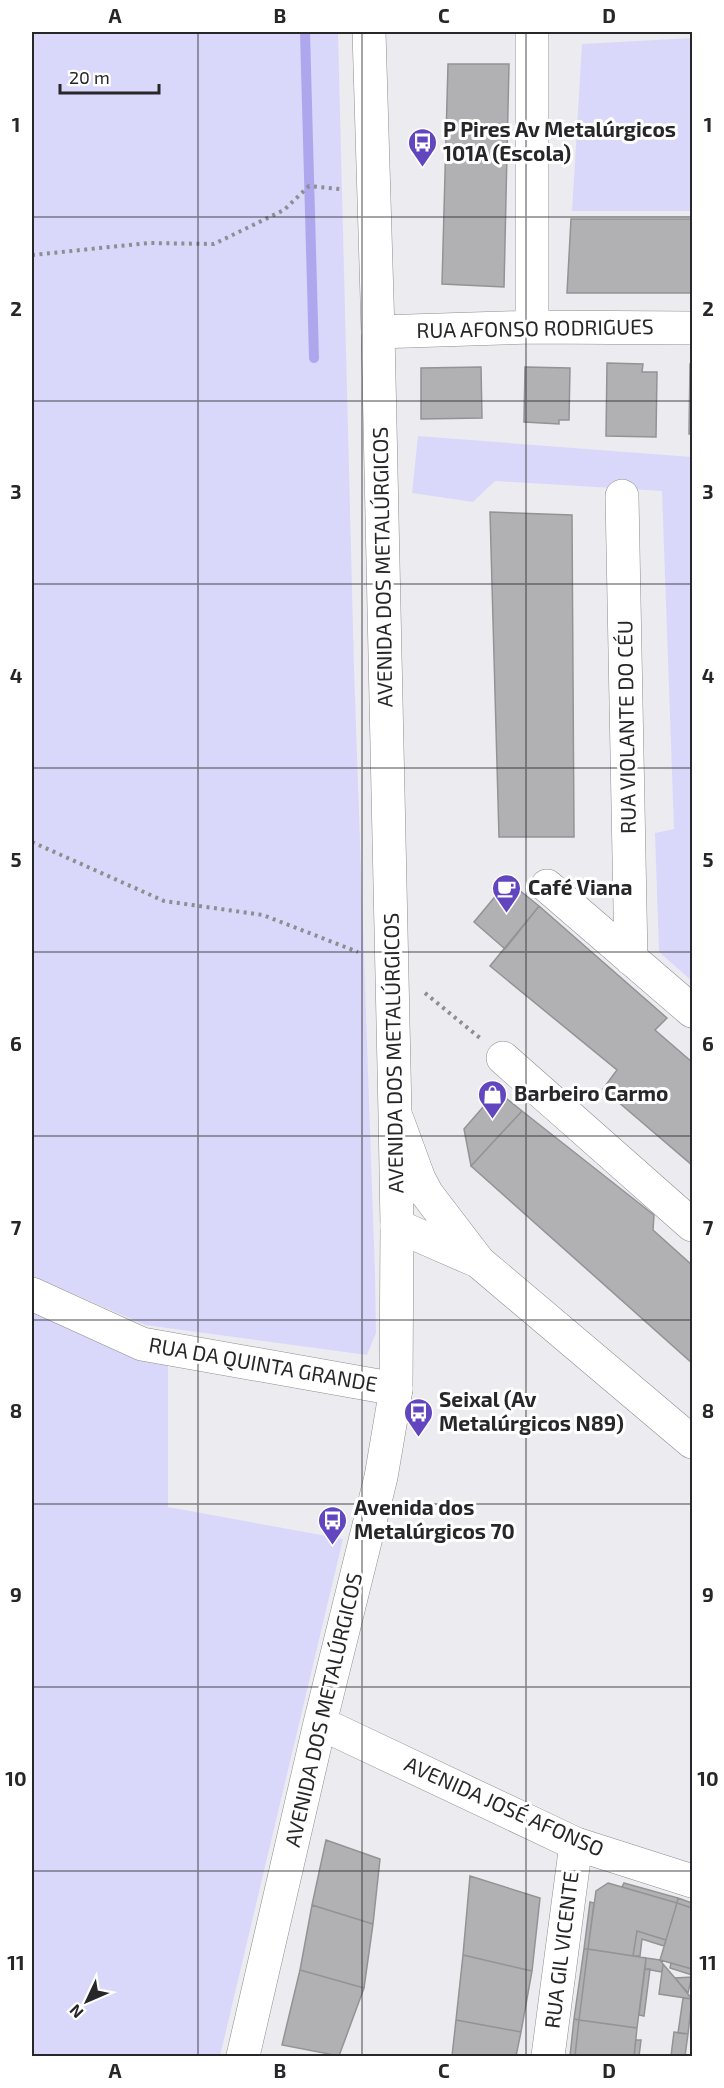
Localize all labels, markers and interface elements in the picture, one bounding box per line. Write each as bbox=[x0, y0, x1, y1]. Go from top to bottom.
text: A bbox=[108, 3, 122, 27]
text: B bbox=[274, 3, 286, 27]
text: C bbox=[438, 3, 450, 27]
text: D bbox=[602, 3, 616, 27]
scale bar bbox=[60, 57, 159, 95]
text: 20 m bbox=[69, 66, 110, 88]
text: 1 bbox=[12, 112, 20, 136]
text: 1 bbox=[704, 112, 712, 136]
place label: P Pires Av Metalúrgicos 101A (Escola) bbox=[443, 116, 676, 165]
bus stop icon: P Pires Av Metalúrgicos 101A (Escola) bbox=[406, 126, 438, 168]
text: 2 bbox=[10, 296, 22, 320]
text: 2 bbox=[702, 296, 714, 320]
street label: RUA AFONSO RODRIGUES bbox=[416, 313, 654, 342]
street label: AVENIDA DOS METALÚRGICOS bbox=[367, 427, 396, 708]
text: 3 bbox=[10, 479, 22, 503]
text: 3 bbox=[702, 479, 714, 503]
street label: RUA VIOLANTE DO CÉU bbox=[611, 620, 640, 834]
text: 4 bbox=[10, 663, 23, 687]
text: 4 bbox=[702, 663, 715, 687]
text: 5 bbox=[10, 847, 22, 871]
text: 5 bbox=[702, 847, 714, 871]
cafe icon: Café Viana bbox=[491, 872, 523, 914]
place label: Café Viana bbox=[528, 874, 632, 899]
street label: AVENIDA DOS METALÚRGICOS bbox=[378, 913, 407, 1194]
text: 6 bbox=[10, 1031, 22, 1055]
text: 6 bbox=[702, 1031, 714, 1055]
shop icon: Barbeiro Carmo bbox=[477, 1078, 509, 1120]
place label: Barbeiro Carmo bbox=[514, 1080, 668, 1105]
text: 7 bbox=[11, 1215, 22, 1239]
text: 7 bbox=[703, 1215, 714, 1239]
street label: RUA DA QUINTA GRANDE bbox=[147, 1331, 379, 1397]
place label: Seixal (Av Metalúrgicos N89) bbox=[439, 1386, 624, 1435]
bus stop icon: Seixal (Av Metalúrgicos N89) bbox=[402, 1396, 434, 1438]
text: 8 bbox=[10, 1398, 22, 1422]
text: 8 bbox=[702, 1398, 714, 1422]
place label: Avenida dos Metalúrgicos 70 bbox=[354, 1494, 515, 1543]
bus stop icon: Avenida dos Metalúrgicos 70 bbox=[317, 1504, 349, 1546]
street label: AVENIDA DOS METALÚRGICOS bbox=[279, 1570, 366, 1849]
text: 9 bbox=[10, 1582, 22, 1606]
text: 9 bbox=[702, 1582, 714, 1606]
street label: AVENIDA JOSÉ AFONSO bbox=[401, 1750, 608, 1861]
text: 10 bbox=[5, 1766, 27, 1790]
text: 10 bbox=[697, 1766, 719, 1790]
street label: RUA GIL VICENTE bbox=[538, 1870, 583, 2030]
text: 11 bbox=[7, 1950, 25, 1974]
text: 11 bbox=[699, 1950, 717, 1974]
north arrow bbox=[57, 1971, 117, 2031]
text: N bbox=[65, 2001, 87, 2023]
text: A bbox=[108, 2058, 122, 2082]
text: B bbox=[274, 2058, 286, 2082]
text: C bbox=[438, 2058, 450, 2082]
text: D bbox=[602, 2058, 616, 2082]

